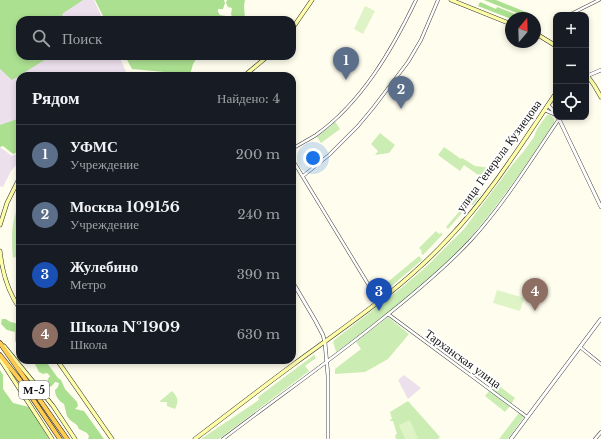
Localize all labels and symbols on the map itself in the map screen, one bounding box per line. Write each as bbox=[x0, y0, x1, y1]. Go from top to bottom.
north arrow bbox=[505, 12, 541, 48]
pin: 1 bbox=[333, 47, 359, 80]
pin: 2 bbox=[388, 76, 414, 109]
street label: улица Генерала Кузнецова bbox=[453, 96, 545, 215]
your location bbox=[303, 148, 323, 168]
pin: 3 bbox=[366, 278, 392, 311]
pin: 4 bbox=[522, 278, 548, 311]
street label: Тарханская улица bbox=[422, 326, 505, 392]
road number: М-5 bbox=[19, 381, 49, 399]

